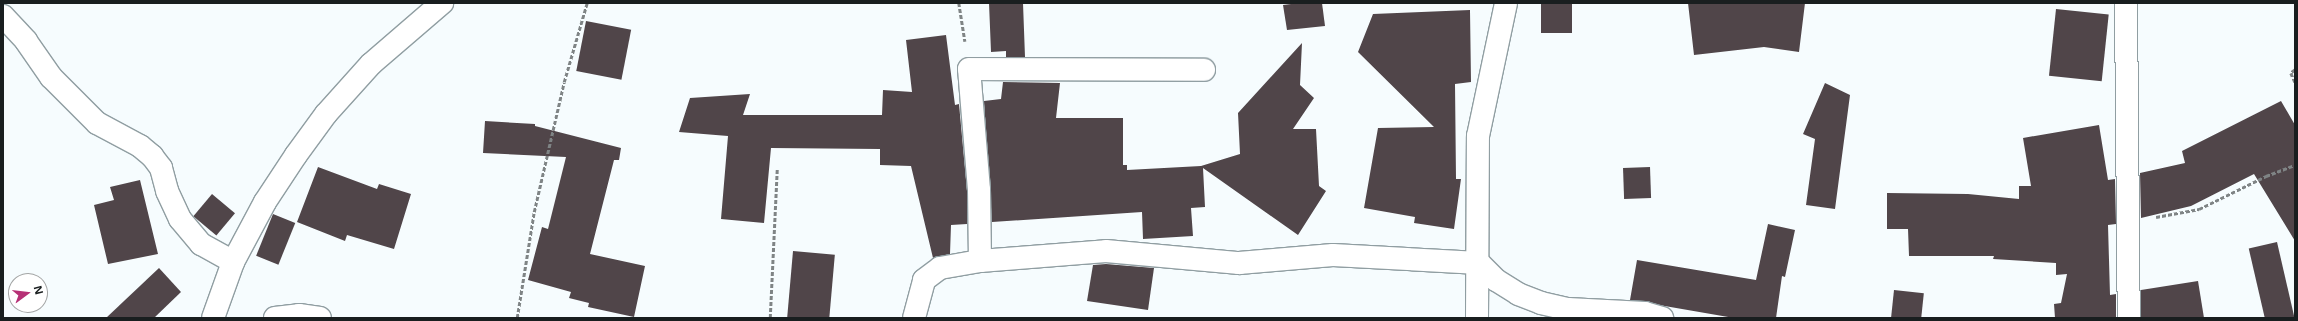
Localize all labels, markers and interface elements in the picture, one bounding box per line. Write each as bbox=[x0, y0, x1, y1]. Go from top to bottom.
north arrow bbox=[8, 273, 48, 313]
text: N bbox=[31, 284, 48, 296]

